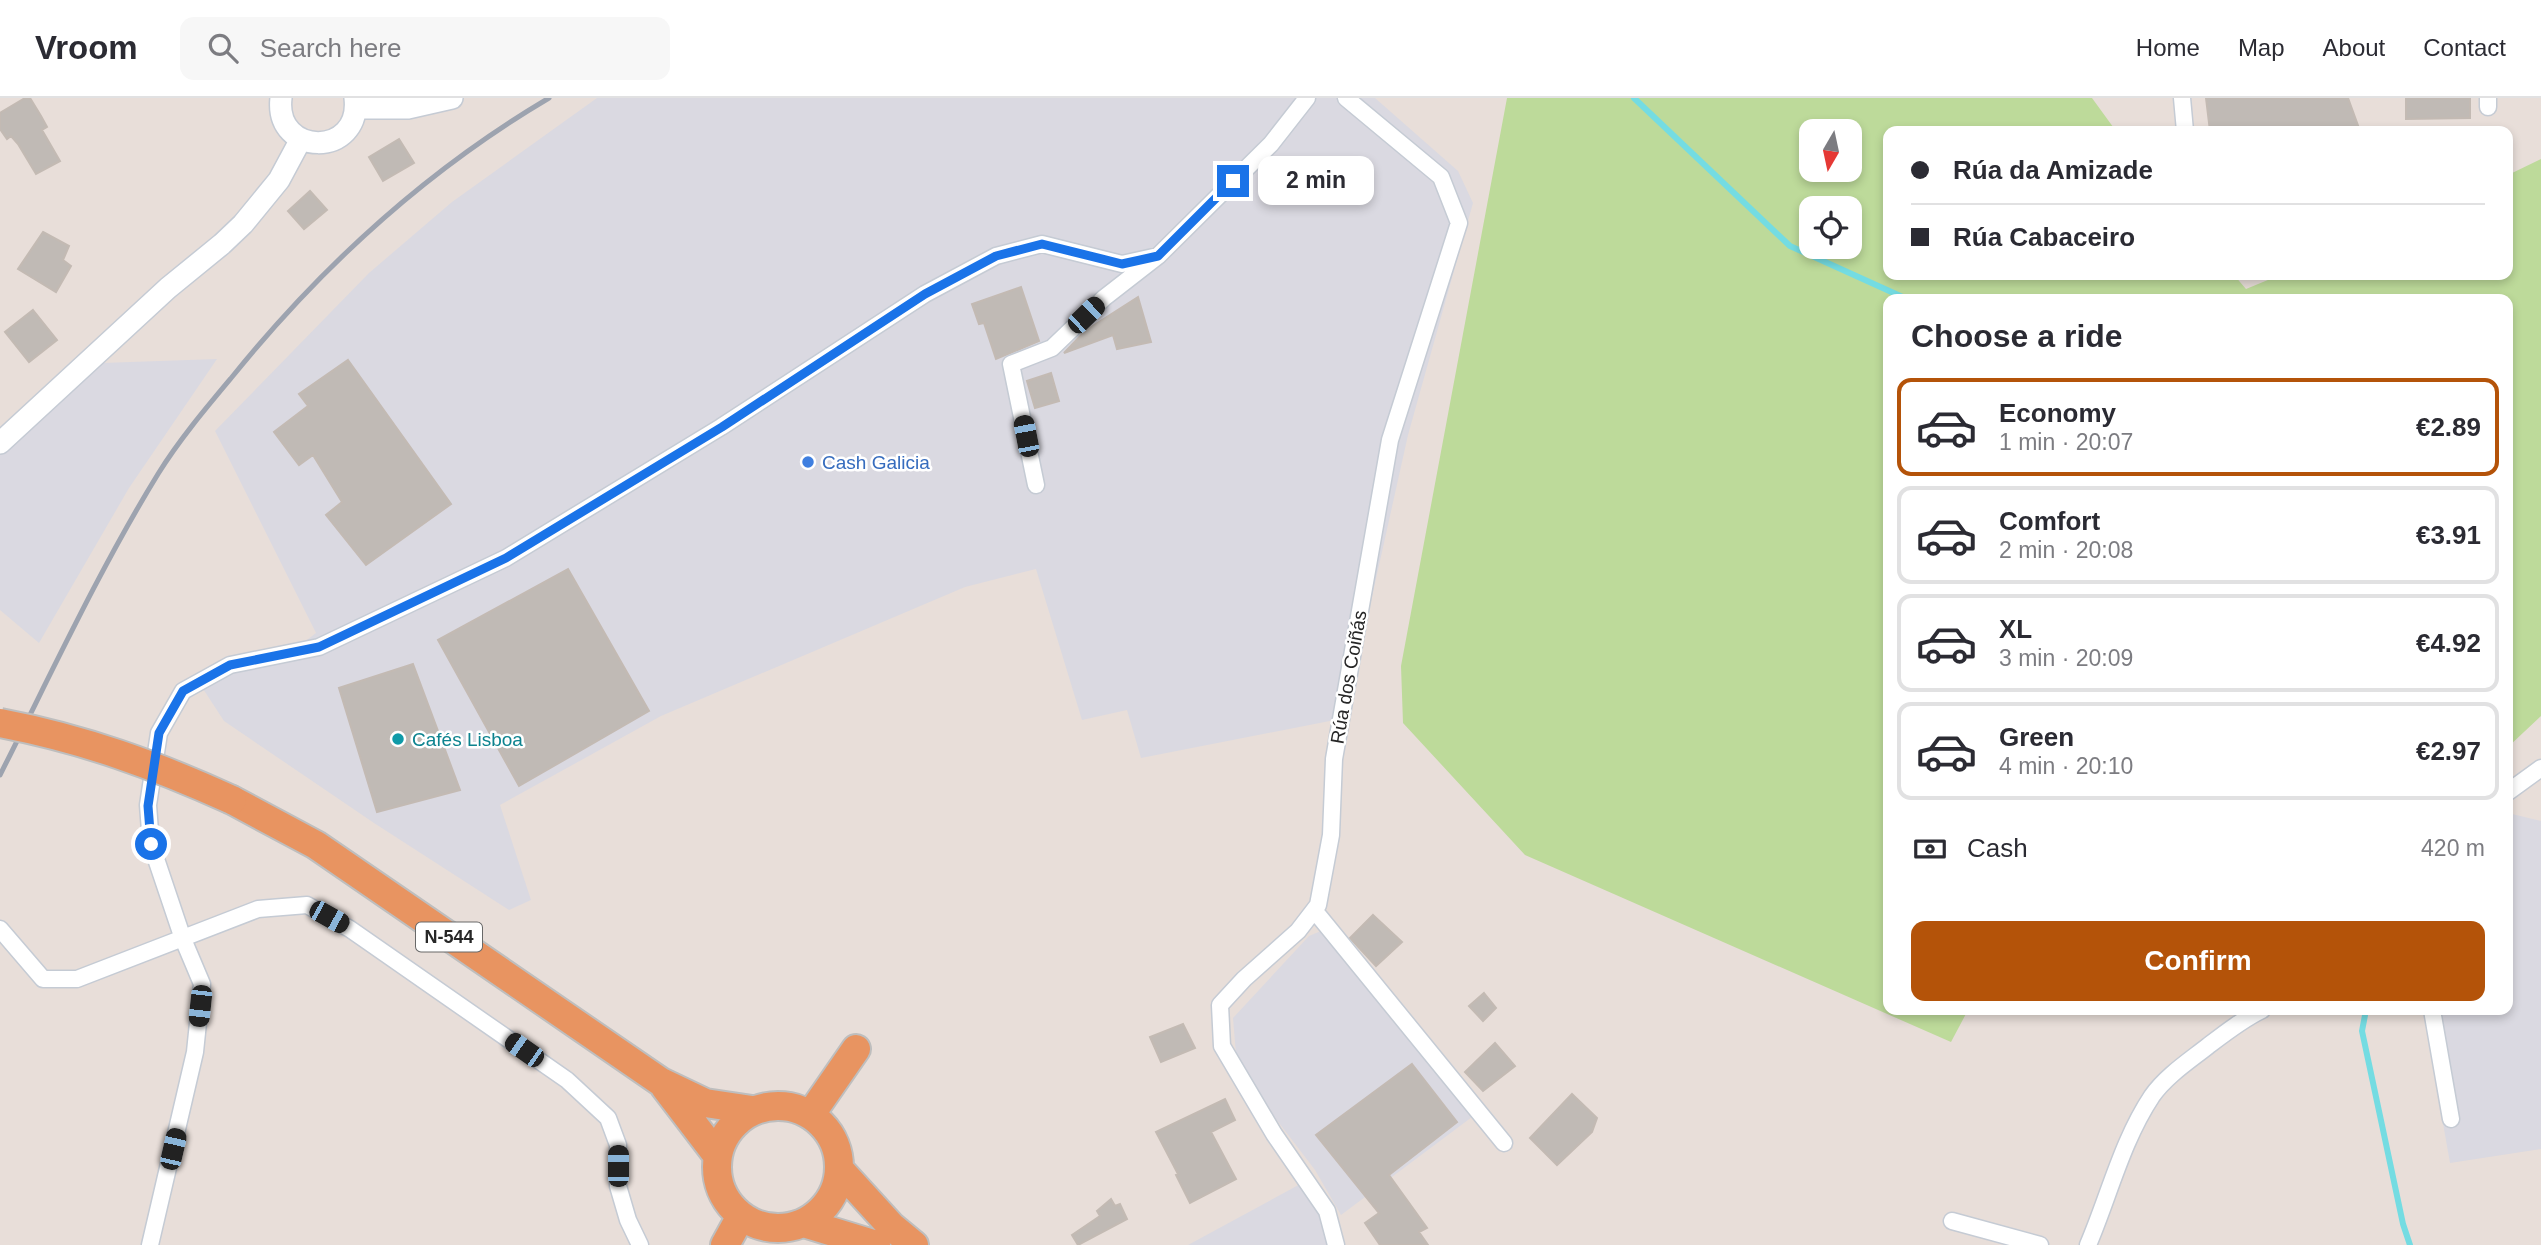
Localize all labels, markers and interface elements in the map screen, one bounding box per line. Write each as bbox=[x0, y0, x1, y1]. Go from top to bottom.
search box bbox=[180, 17, 670, 80]
text: Vroom bbox=[35, 29, 138, 66]
icon: search bbox=[204, 29, 242, 67]
text: Search here bbox=[260, 33, 401, 63]
text: Home bbox=[2136, 34, 2200, 61]
text: Map bbox=[2238, 34, 2285, 61]
text: About bbox=[2323, 34, 2385, 61]
text: Contact bbox=[2423, 34, 2506, 61]
north arrow bbox=[1799, 119, 1862, 182]
map controls bbox=[1799, 119, 1862, 259]
text: Rúa da Amizade bbox=[1953, 155, 2153, 185]
callout: 2 min bbox=[1258, 156, 1373, 206]
route end bbox=[1217, 165, 1249, 197]
text: 2 min bbox=[1286, 167, 1346, 193]
button: locate bbox=[1799, 196, 1862, 259]
text: Rúa Cabaceiro bbox=[1953, 222, 2135, 252]
car bbox=[1064, 293, 1109, 337]
text: Choose a ride bbox=[1911, 318, 2123, 354]
icon: car bbox=[1915, 396, 1978, 459]
text: Economy bbox=[1999, 398, 2116, 428]
text: €2.89 bbox=[2416, 412, 2481, 442]
car bbox=[1012, 413, 1041, 459]
text: 1 min · 20:07 bbox=[1999, 429, 2133, 455]
place label: Cash Galicia bbox=[822, 452, 930, 473]
marker: Cash Galicia bbox=[800, 454, 816, 470]
icon: car bbox=[1915, 504, 1978, 567]
text: Comfort bbox=[1999, 506, 2100, 536]
text: €3.91 bbox=[2416, 520, 2481, 550]
text: 2 min · 20:08 bbox=[1999, 537, 2133, 563]
street label: Rúa dos Coiñás bbox=[1326, 609, 1371, 745]
icon: car bbox=[1915, 612, 1978, 675]
text: XL bbox=[1999, 614, 2032, 644]
text: €4.92 bbox=[2416, 628, 2481, 658]
text: 3 min · 20:09 bbox=[1999, 645, 2133, 671]
icon: car bbox=[1915, 720, 1978, 783]
text: Green bbox=[1999, 722, 2074, 752]
place label: Cafés Lisboa bbox=[412, 729, 523, 750]
marker: Cafés Lisboa bbox=[390, 731, 406, 747]
text: €2.97 bbox=[2416, 736, 2481, 766]
text: 4 min · 20:10 bbox=[1999, 753, 2133, 779]
route start bbox=[135, 828, 167, 860]
icon: cash bbox=[1911, 830, 1949, 868]
text: Cash bbox=[1967, 833, 2028, 863]
text: 420 m bbox=[2421, 835, 2485, 861]
car bbox=[306, 898, 353, 936]
button: Confirm bbox=[1911, 921, 2485, 1001]
road number: N-544 bbox=[416, 922, 482, 952]
car bbox=[188, 984, 213, 1028]
car bbox=[501, 1029, 548, 1071]
car bbox=[159, 1126, 188, 1172]
car bbox=[608, 1145, 629, 1187]

